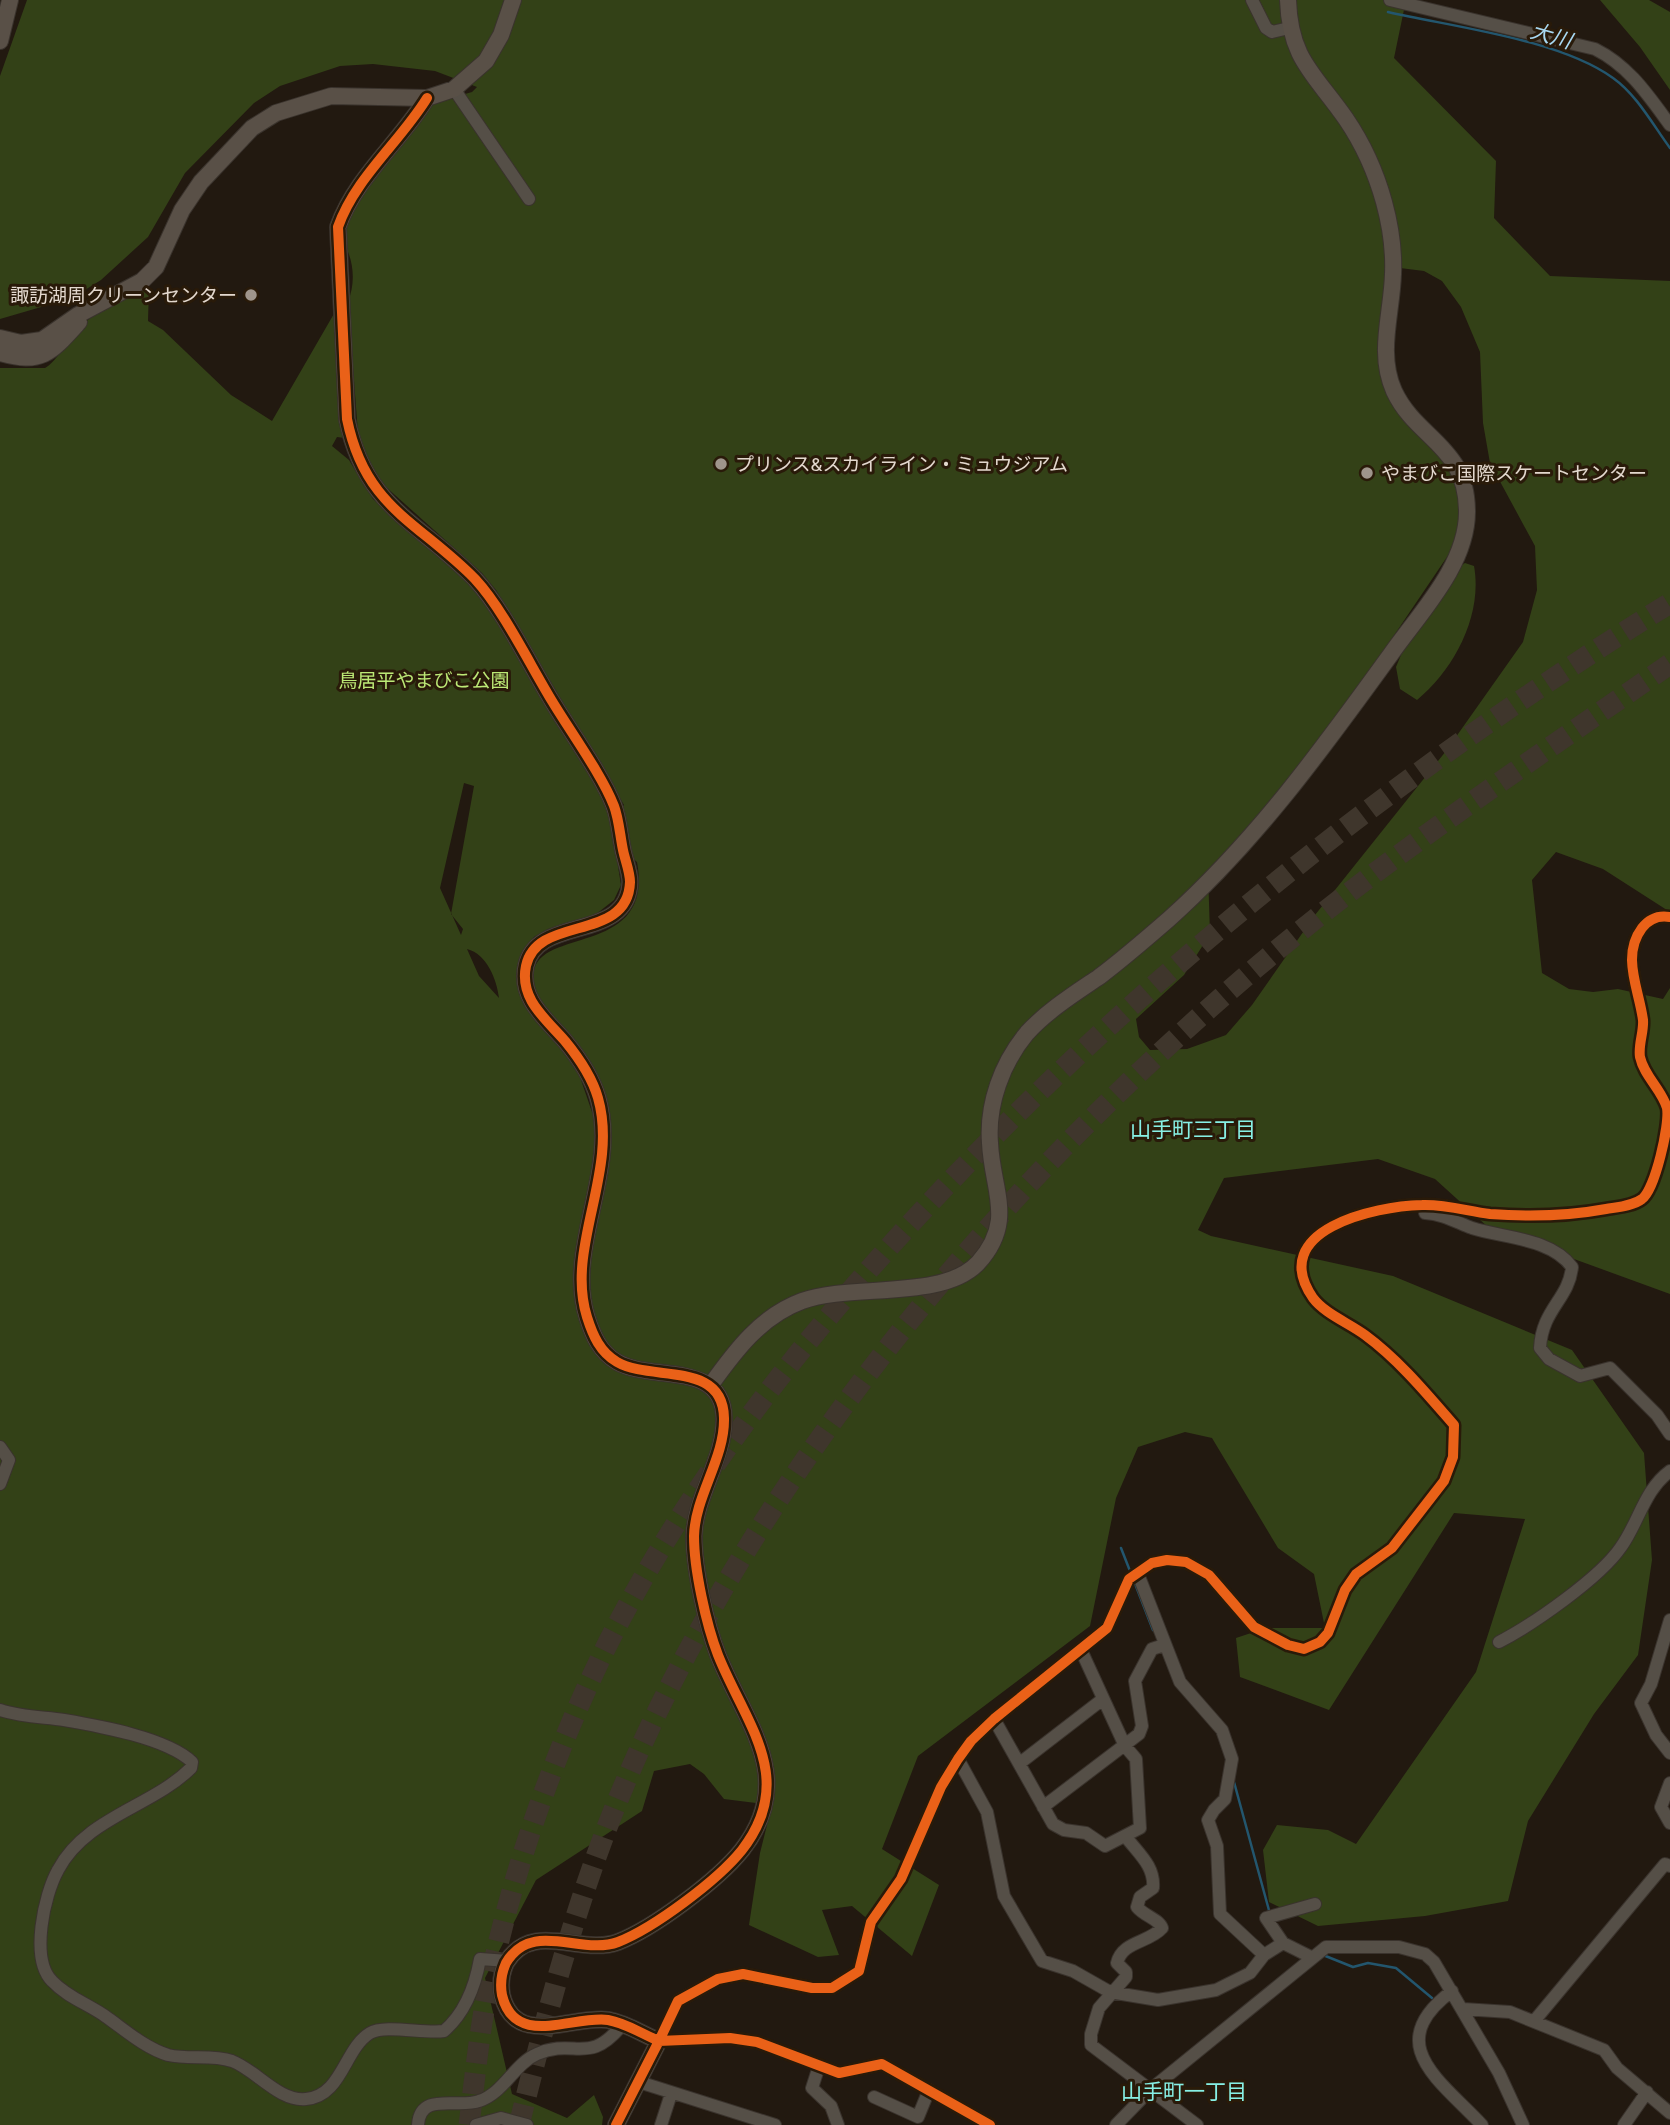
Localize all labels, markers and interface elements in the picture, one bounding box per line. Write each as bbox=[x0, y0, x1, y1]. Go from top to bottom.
water label: 大川 bbox=[1528, 19, 1576, 54]
place label: 諏訪湖周クリーンセンター bbox=[10, 284, 237, 307]
marker: 諏訪湖周クリーンセンター bbox=[243, 287, 259, 303]
place label: プリンス&スカイライン・ミュウジアム bbox=[735, 453, 1068, 476]
marker: プリンス&スカイライン・ミュウジアム bbox=[713, 456, 729, 472]
place label: やまびこ国際スケートセンター bbox=[1381, 462, 1647, 485]
marker: やまびこ国際スケートセンター bbox=[1359, 465, 1375, 481]
park label: 鳥居平やまびこ公園 bbox=[338, 669, 510, 692]
district label: 山手町三丁目 bbox=[1130, 1118, 1256, 1142]
district label: 山手町一丁目 bbox=[1121, 2080, 1247, 2104]

